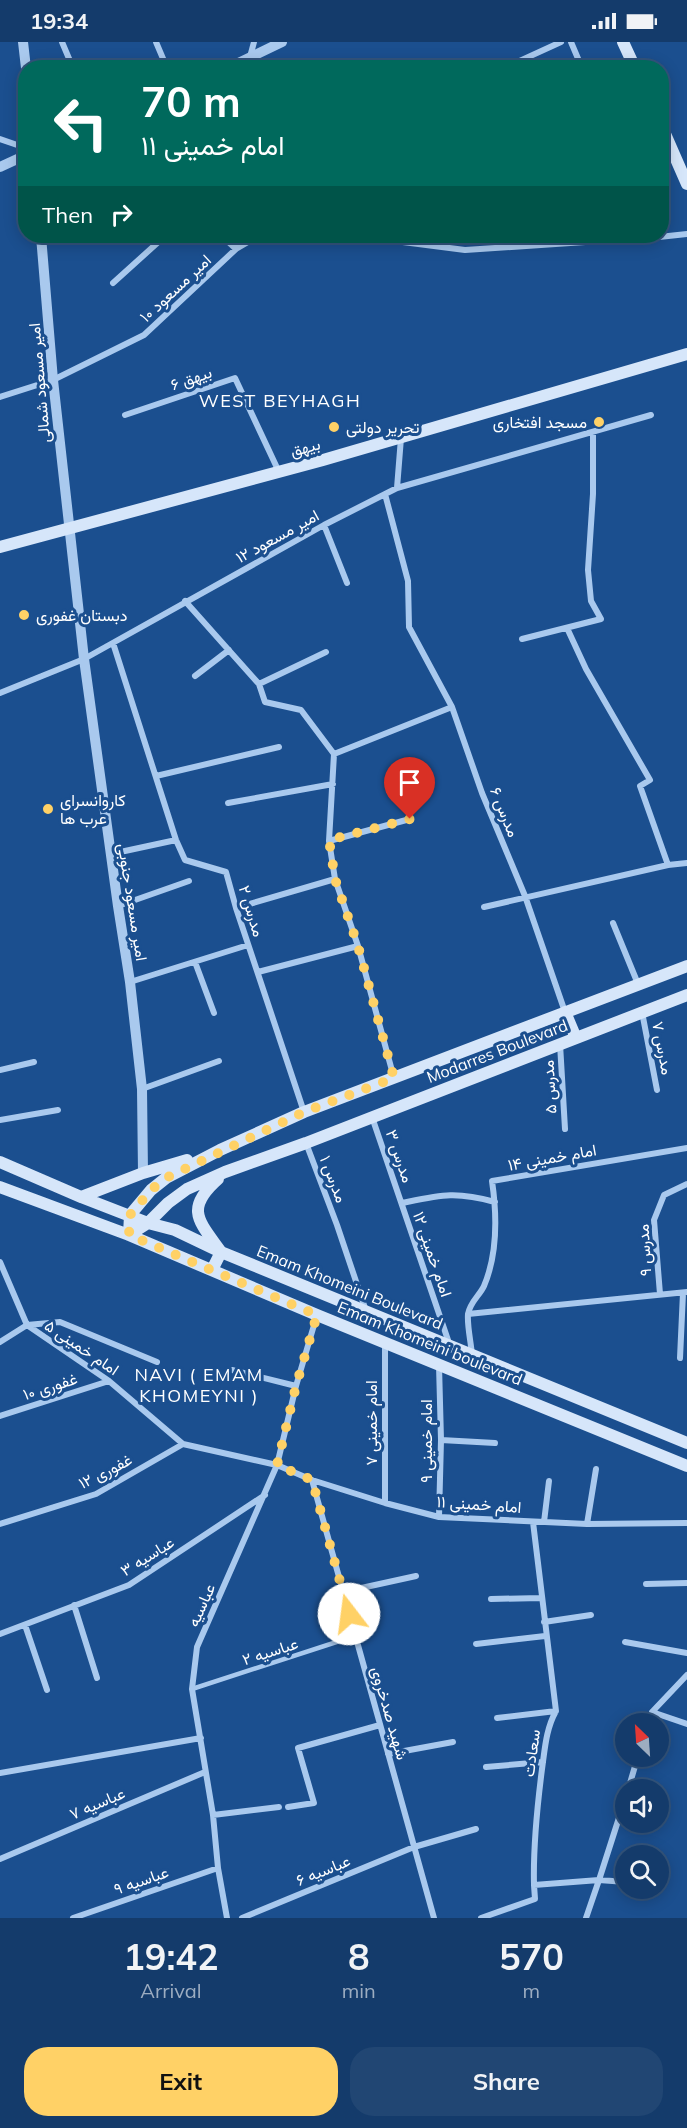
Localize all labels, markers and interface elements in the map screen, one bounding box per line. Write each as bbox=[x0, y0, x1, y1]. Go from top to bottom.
text: 19:34 bbox=[30, 7, 88, 35]
text: 70 m bbox=[141, 75, 241, 128]
icon: left bbox=[42, 84, 120, 162]
text: امام خمینی ۱۱ bbox=[141, 128, 284, 162]
icon: right bbox=[105, 198, 138, 231]
text: Then bbox=[42, 201, 93, 229]
street label: امیر مسعود ۱۰ bbox=[135, 250, 216, 327]
street label: امیر مسعود شمالی bbox=[24, 322, 55, 444]
street label: بیهق ۶ bbox=[168, 362, 215, 395]
district label: WEST BEYHAGH bbox=[199, 389, 361, 412]
place label: مسجد افتخاری bbox=[493, 412, 587, 433]
marker: مسجد افتخاری bbox=[592, 415, 606, 429]
place label: تحریر دولتی bbox=[346, 417, 419, 438]
marker: تحریر دولتی bbox=[327, 420, 341, 434]
street label: بیهق bbox=[288, 433, 323, 462]
street label: امیر مسعود ۱۲ bbox=[232, 505, 323, 568]
place label: دبستان غفوری bbox=[36, 605, 127, 626]
marker: دبستان غفوری bbox=[17, 608, 31, 622]
pin bbox=[384, 757, 435, 819]
icon: arrive bbox=[393, 766, 426, 799]
street label: مدرس ۶ bbox=[485, 784, 524, 840]
place label: کاروانسرای عرب ها bbox=[60, 790, 126, 829]
marker: کاروانسرای عرب ها bbox=[41, 802, 55, 816]
street label: امیر مسعود جنوبی bbox=[113, 842, 152, 962]
street label: مدرس ۲ bbox=[234, 883, 269, 939]
street label: Modarres Boulevard bbox=[424, 1015, 570, 1087]
street label: مدرس ۷ bbox=[647, 1020, 678, 1076]
street label: مدرس ۵ bbox=[538, 1060, 561, 1114]
street label: مدرس ۳ bbox=[381, 1127, 418, 1186]
street label: امام خمینی ۱۴ bbox=[506, 1139, 598, 1176]
street label: مدرس ۱ bbox=[315, 1153, 352, 1206]
street label: امام خمینی ۱۲ bbox=[408, 1209, 457, 1300]
street label: مدرس ۹ bbox=[633, 1223, 656, 1277]
street label: Emam Khomeini Boulevard bbox=[254, 1240, 446, 1334]
street label: Emam Khomeini boulevard bbox=[335, 1297, 525, 1389]
street label: امام خمینی ۵ bbox=[41, 1315, 123, 1380]
district label: NAVI ( EMAM KHOMEYNI ) bbox=[134, 1363, 264, 1407]
street label: غفوری ۱۰ bbox=[20, 1368, 80, 1405]
street label: امام خمینی ۷ bbox=[361, 1380, 382, 1466]
street label: امام خمینی ۹ bbox=[416, 1399, 437, 1483]
street label: غفوری ۱۲ bbox=[75, 1449, 136, 1494]
street label: امام خمینی ۱۱ bbox=[436, 1491, 522, 1518]
street label: عباسیه ۳ bbox=[116, 1532, 178, 1580]
street label: عباسیه bbox=[183, 1580, 219, 1630]
position arrow bbox=[317, 1582, 381, 1646]
street label: عباسیه ۲ bbox=[240, 1633, 300, 1669]
street label: شهید صدخروی bbox=[366, 1664, 413, 1762]
north arrow bbox=[615, 1713, 669, 1767]
map controls bbox=[615, 1713, 669, 1899]
street label: سعادت bbox=[518, 1728, 544, 1778]
button: sound bbox=[615, 1779, 669, 1833]
street label: عباسیه ۷ bbox=[66, 1782, 128, 1824]
button: search bbox=[615, 1845, 669, 1899]
street label: عباسیه ۶ bbox=[293, 1850, 353, 1890]
street label: عباسیه ۹ bbox=[111, 1861, 171, 1899]
text: 19:42 bbox=[123, 1934, 219, 1979]
text: 8 bbox=[348, 1934, 370, 1979]
text: 570 bbox=[499, 1934, 564, 1979]
text: Arrival bbox=[140, 1978, 201, 2003]
text: min bbox=[342, 1978, 376, 2003]
text: m bbox=[523, 1978, 540, 2003]
button: Exit bbox=[24, 2047, 338, 2116]
button: Share bbox=[350, 2047, 663, 2116]

